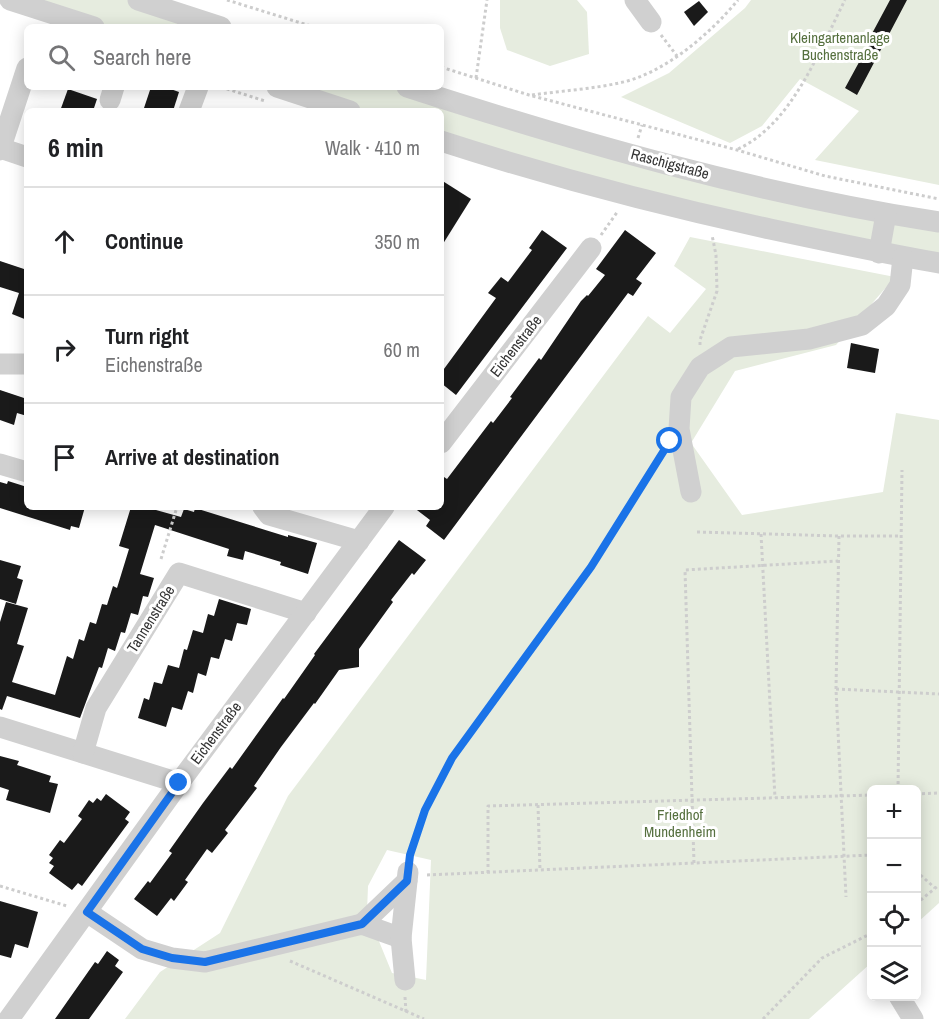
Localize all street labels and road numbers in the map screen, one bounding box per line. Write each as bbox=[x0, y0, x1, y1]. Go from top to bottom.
street label: Raschigstraße bbox=[629, 143, 712, 184]
street label: Eichenstraße bbox=[485, 310, 546, 381]
street label: Tannenstraße bbox=[122, 581, 180, 656]
street label: Eichenstraße bbox=[185, 697, 246, 768]

